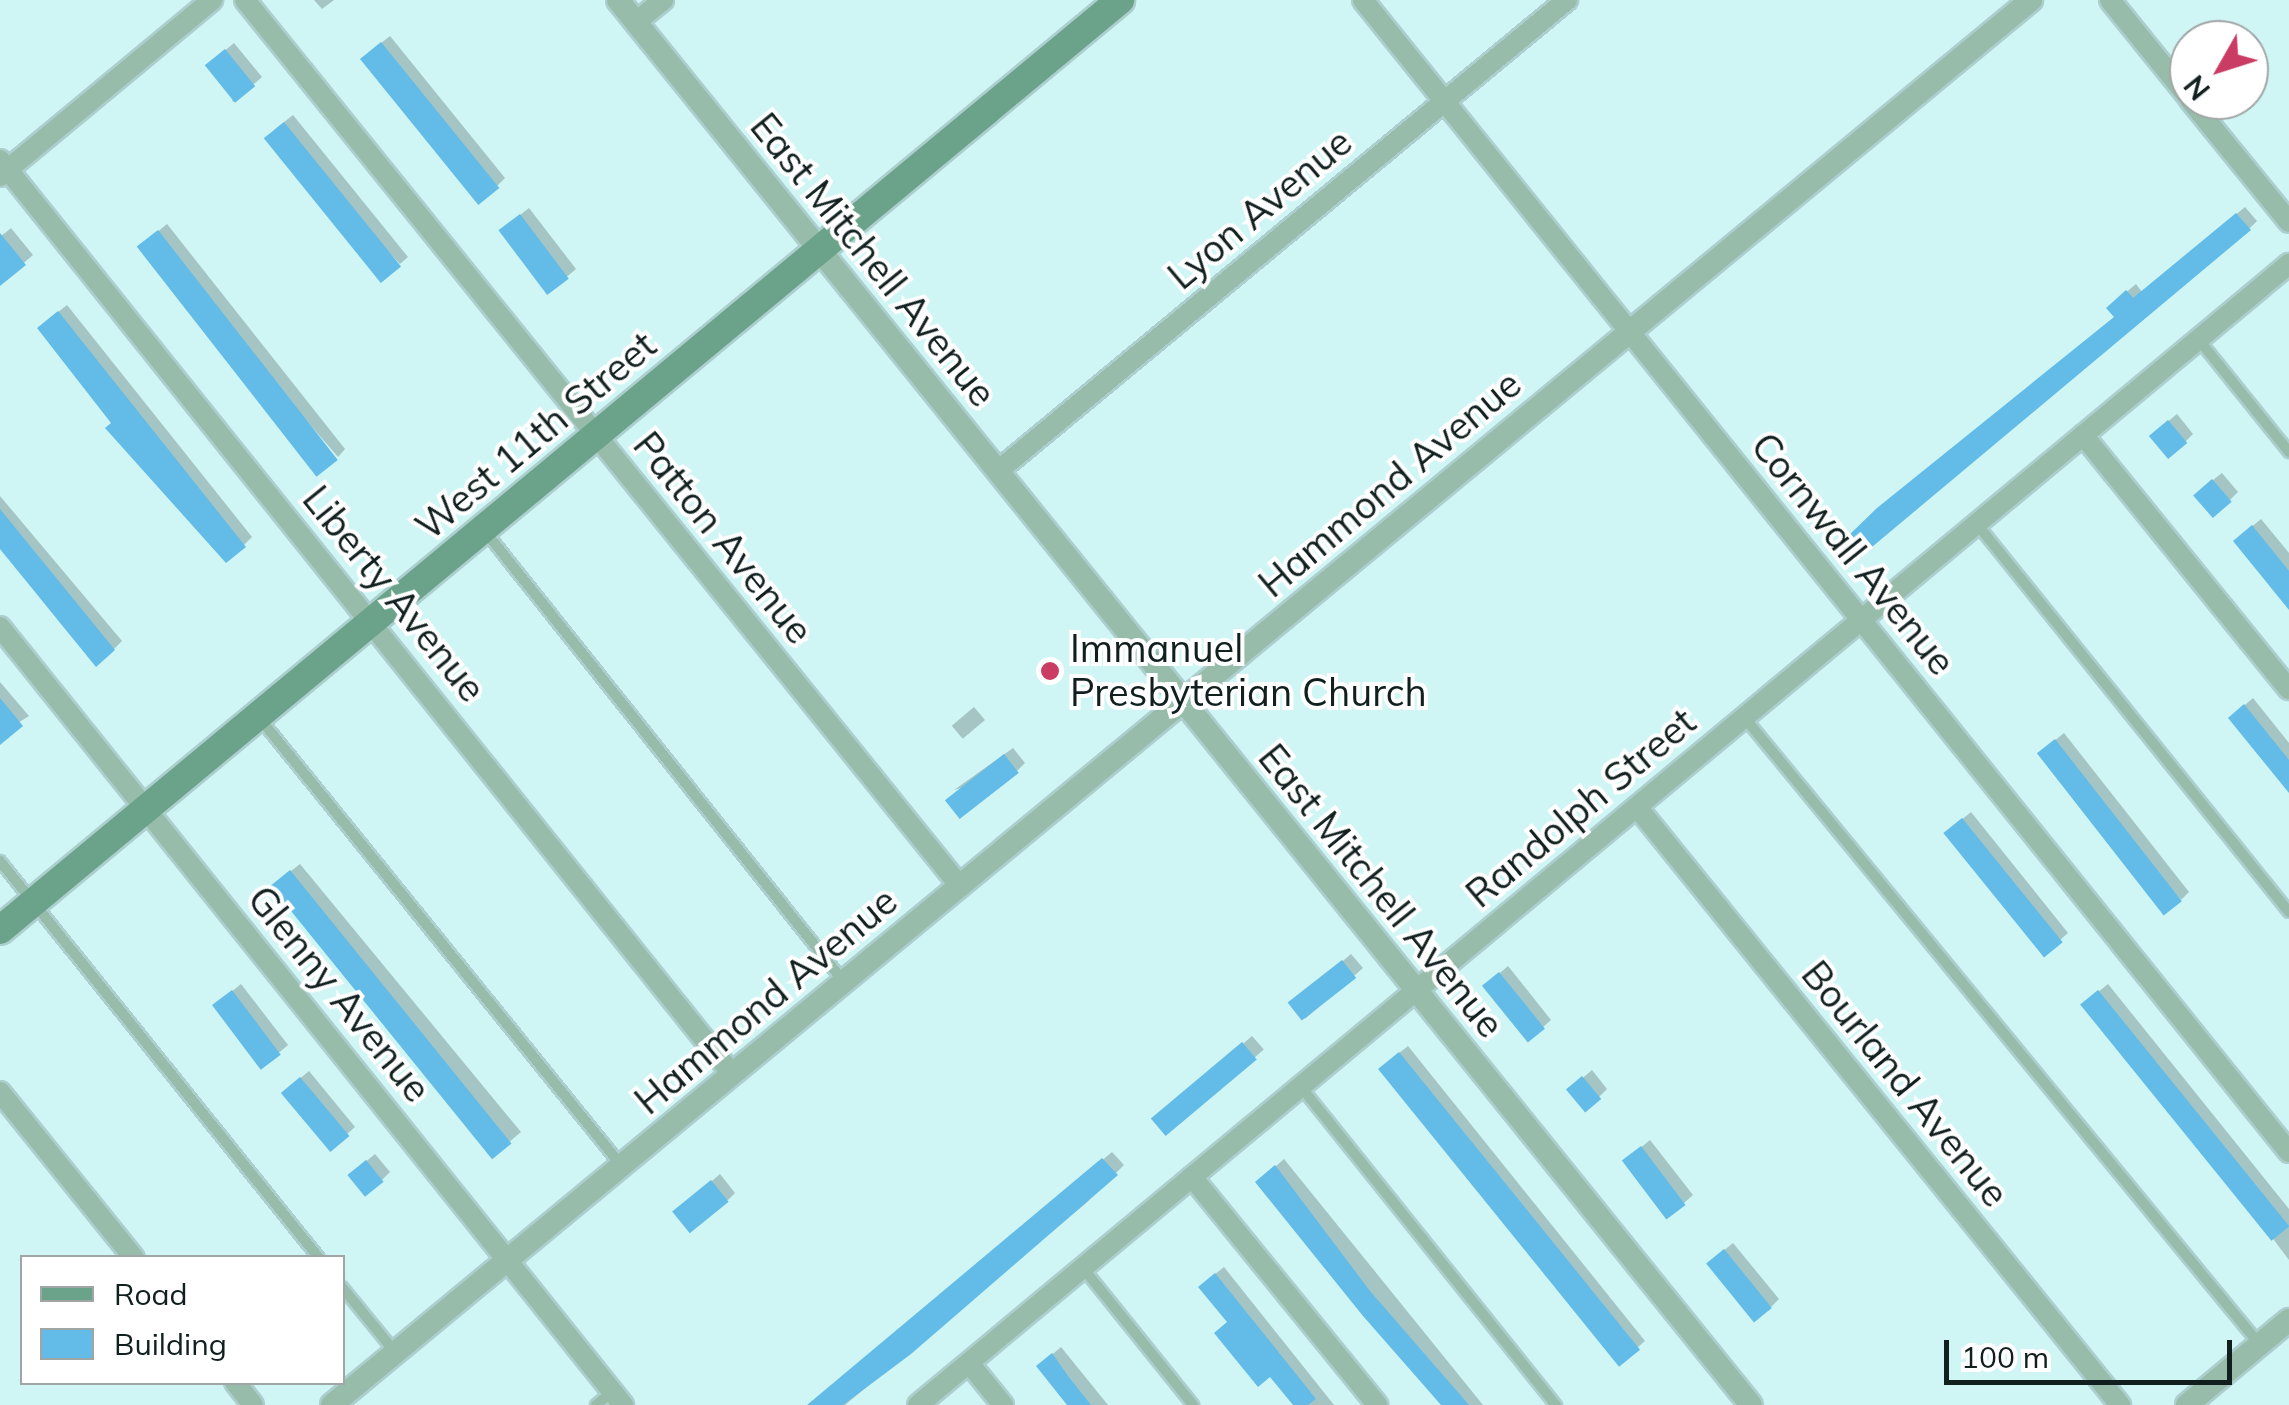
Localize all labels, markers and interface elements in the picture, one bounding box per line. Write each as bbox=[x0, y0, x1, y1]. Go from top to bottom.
north arrow bbox=[2169, 20, 2269, 120]
text: N bbox=[2177, 69, 2217, 107]
street label: East Mitchell Avenue bbox=[741, 104, 1005, 416]
street label: Lyon Avenue bbox=[1159, 119, 1361, 299]
street label: West 11th Street bbox=[407, 323, 665, 549]
street label: Hammond Avenue bbox=[1250, 361, 1530, 607]
street label: Patton Avenue bbox=[624, 423, 822, 653]
street label: Cornwall Avenue bbox=[1741, 424, 1965, 684]
street label: Liberty Avenue bbox=[293, 477, 495, 711]
place label: Immanuel Presbyterian Church bbox=[1070, 626, 1427, 716]
marker: Immanuel Presbyterian Church bbox=[1039, 660, 1061, 682]
street label: Randolph Street bbox=[1457, 699, 1705, 917]
street label: East Mitchell Avenue bbox=[1249, 735, 1513, 1047]
street label: Glenny Avenue bbox=[238, 877, 440, 1111]
street label: Hammond Avenue bbox=[626, 878, 906, 1124]
street label: Bourland Avenue bbox=[1792, 952, 2018, 1216]
legend bbox=[20, 1255, 345, 1385]
text: Road bbox=[114, 1275, 188, 1313]
scale bar bbox=[1949, 1320, 2236, 1382]
text: Building bbox=[114, 1325, 227, 1363]
text: 100 m bbox=[1961, 1338, 2049, 1376]

